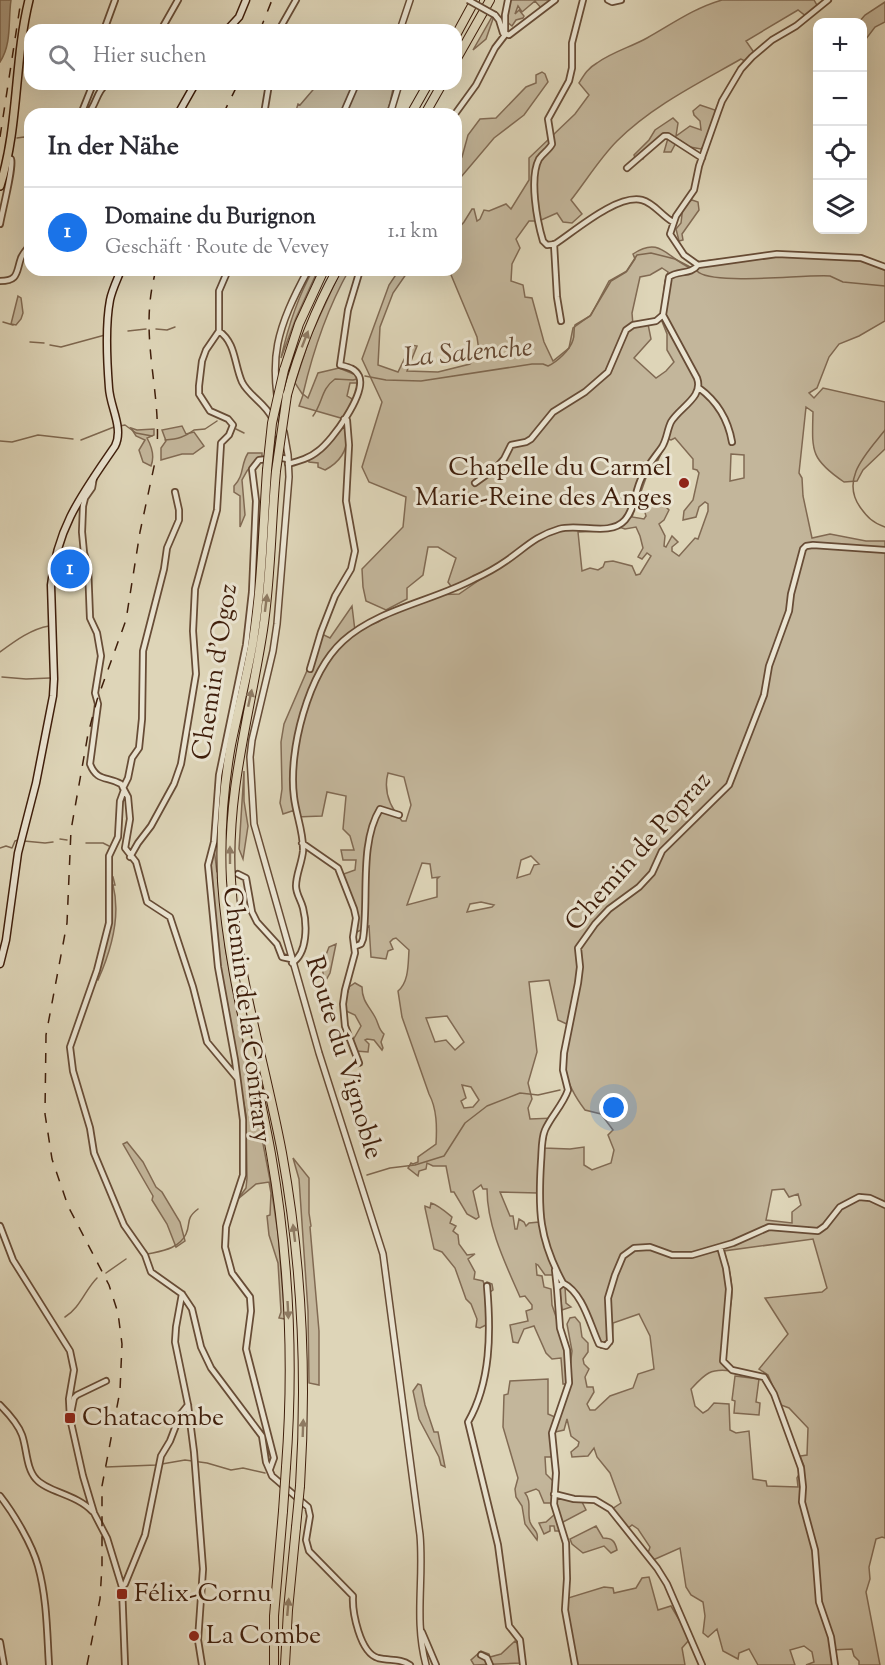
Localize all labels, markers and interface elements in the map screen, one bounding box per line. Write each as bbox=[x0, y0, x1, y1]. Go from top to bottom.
map controls bbox=[813, 18, 867, 234]
button: + bbox=[813, 18, 867, 72]
search box bbox=[24, 24, 462, 90]
icon: search bbox=[45, 41, 78, 74]
text: Hier suchen bbox=[93, 41, 207, 73]
button: − bbox=[813, 72, 867, 126]
button: locate bbox=[813, 126, 867, 180]
text: In der Nähe bbox=[48, 129, 179, 166]
button: layers bbox=[813, 180, 867, 234]
text: Domaine du Burignon bbox=[105, 202, 316, 234]
text: 1 bbox=[64, 218, 71, 247]
text: 1.1 km bbox=[388, 218, 438, 247]
text: Geschäft · Route de Vevey bbox=[105, 234, 329, 263]
water label: La Salenche bbox=[402, 329, 534, 379]
one-way arrow bbox=[300, 330, 310, 348]
place label: Chapelle du Carmel Marie-Reine des Anges bbox=[415, 450, 672, 517]
marker: Chapelle du Carmel Marie-Reine des Anges bbox=[677, 476, 691, 490]
pin: 1 bbox=[50, 546, 90, 592]
street label: Chemin d'Ogoz bbox=[184, 581, 248, 763]
one-way arrow bbox=[262, 594, 271, 613]
one-way arrow bbox=[246, 689, 255, 708]
street label: Chemin de Popraz bbox=[557, 764, 721, 940]
one-way arrow bbox=[225, 846, 235, 865]
street label: Chemin de la Confrary bbox=[212, 885, 280, 1145]
street label: Route du Vignoble bbox=[295, 952, 391, 1164]
your location bbox=[599, 1093, 628, 1122]
one-way arrow bbox=[289, 1224, 299, 1243]
one-way arrow bbox=[284, 1300, 293, 1319]
place label: Chatacombe bbox=[82, 1400, 224, 1437]
marker: Chatacombe bbox=[63, 1411, 77, 1425]
one-way arrow bbox=[298, 1419, 307, 1438]
place label: Félix-Cornu bbox=[134, 1576, 272, 1613]
marker: Félix-Cornu bbox=[115, 1587, 129, 1601]
one-way arrow bbox=[283, 1597, 293, 1616]
place label: La Combe bbox=[206, 1618, 321, 1655]
marker: La Combe bbox=[187, 1629, 201, 1643]

